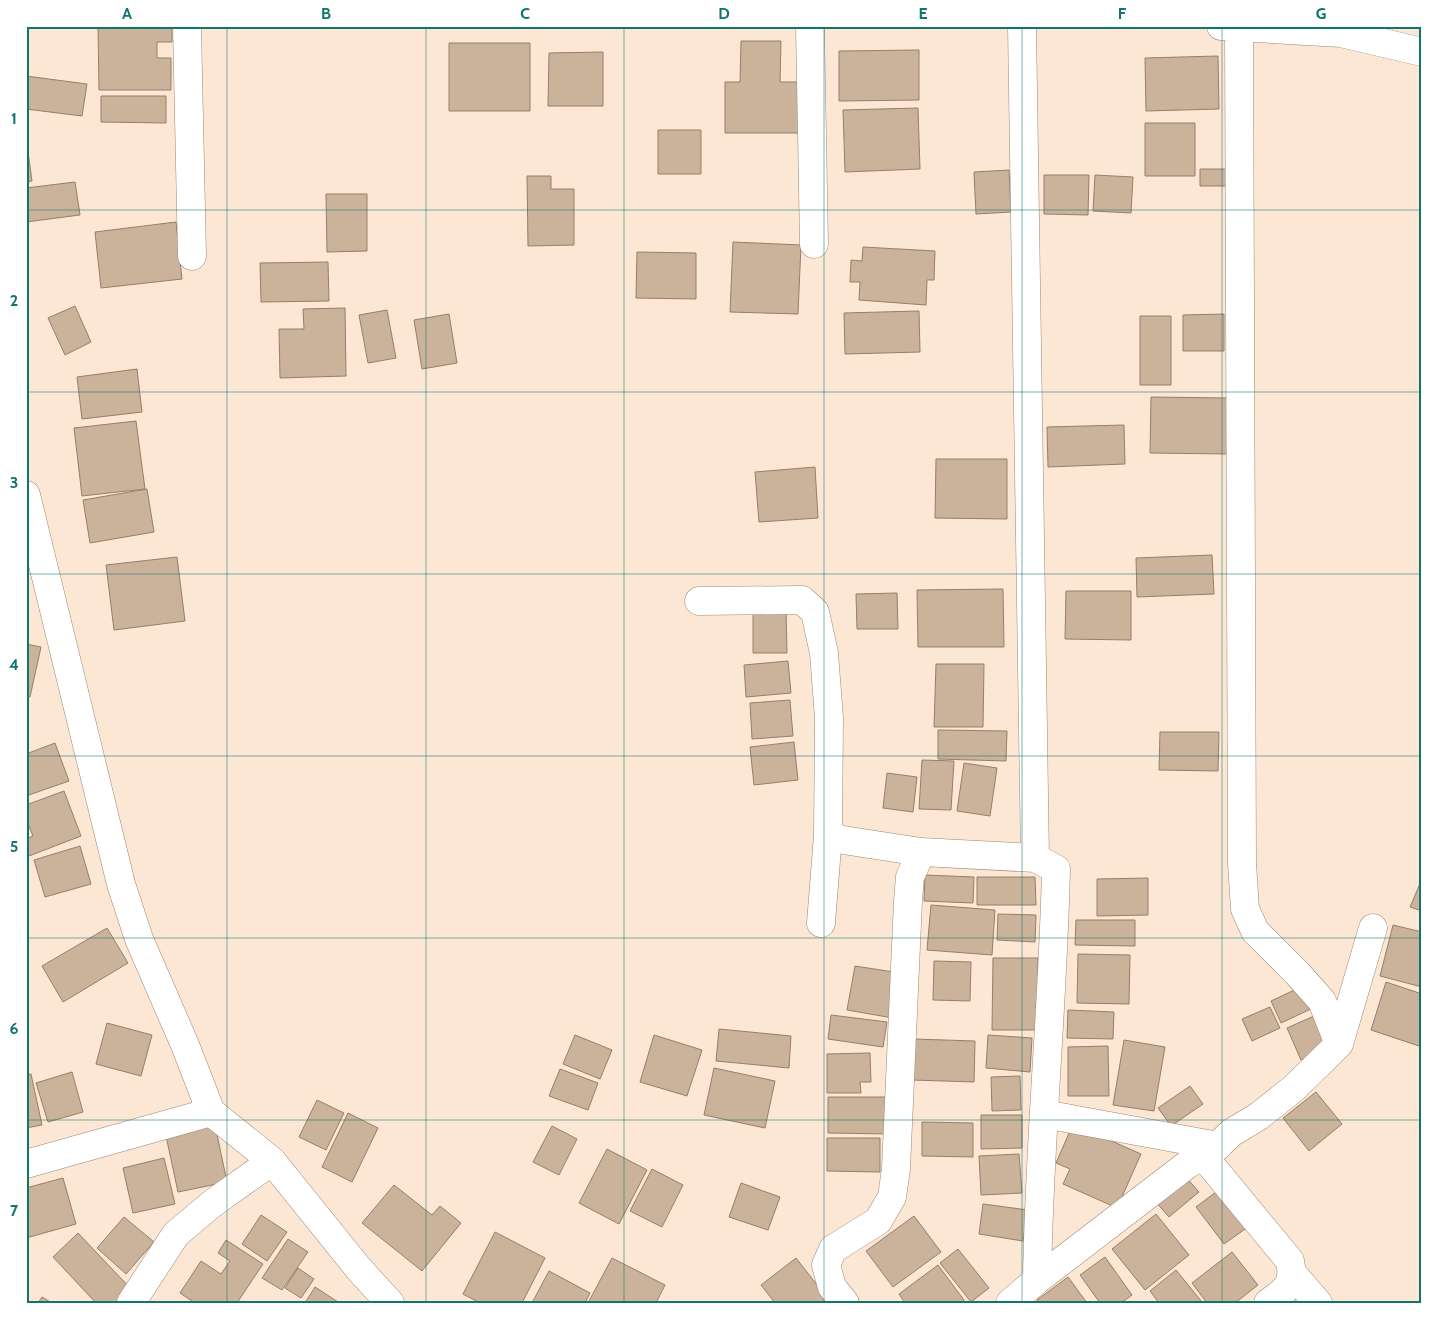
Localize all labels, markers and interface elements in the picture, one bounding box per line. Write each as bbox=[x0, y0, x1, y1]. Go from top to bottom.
text: A bbox=[122, 4, 132, 23]
text: B bbox=[321, 4, 331, 23]
text: C bbox=[520, 4, 530, 23]
text: D bbox=[718, 4, 730, 23]
text: E bbox=[918, 4, 928, 23]
text: F bbox=[1118, 4, 1127, 23]
text: G bbox=[1316, 4, 1326, 23]
text: 1 bbox=[11, 109, 17, 128]
text: 2 bbox=[10, 291, 18, 310]
text: 3 bbox=[10, 473, 18, 492]
text: 4 bbox=[9, 655, 19, 674]
text: 5 bbox=[10, 837, 18, 856]
text: 6 bbox=[10, 1019, 19, 1038]
text: 7 bbox=[10, 1201, 19, 1220]

